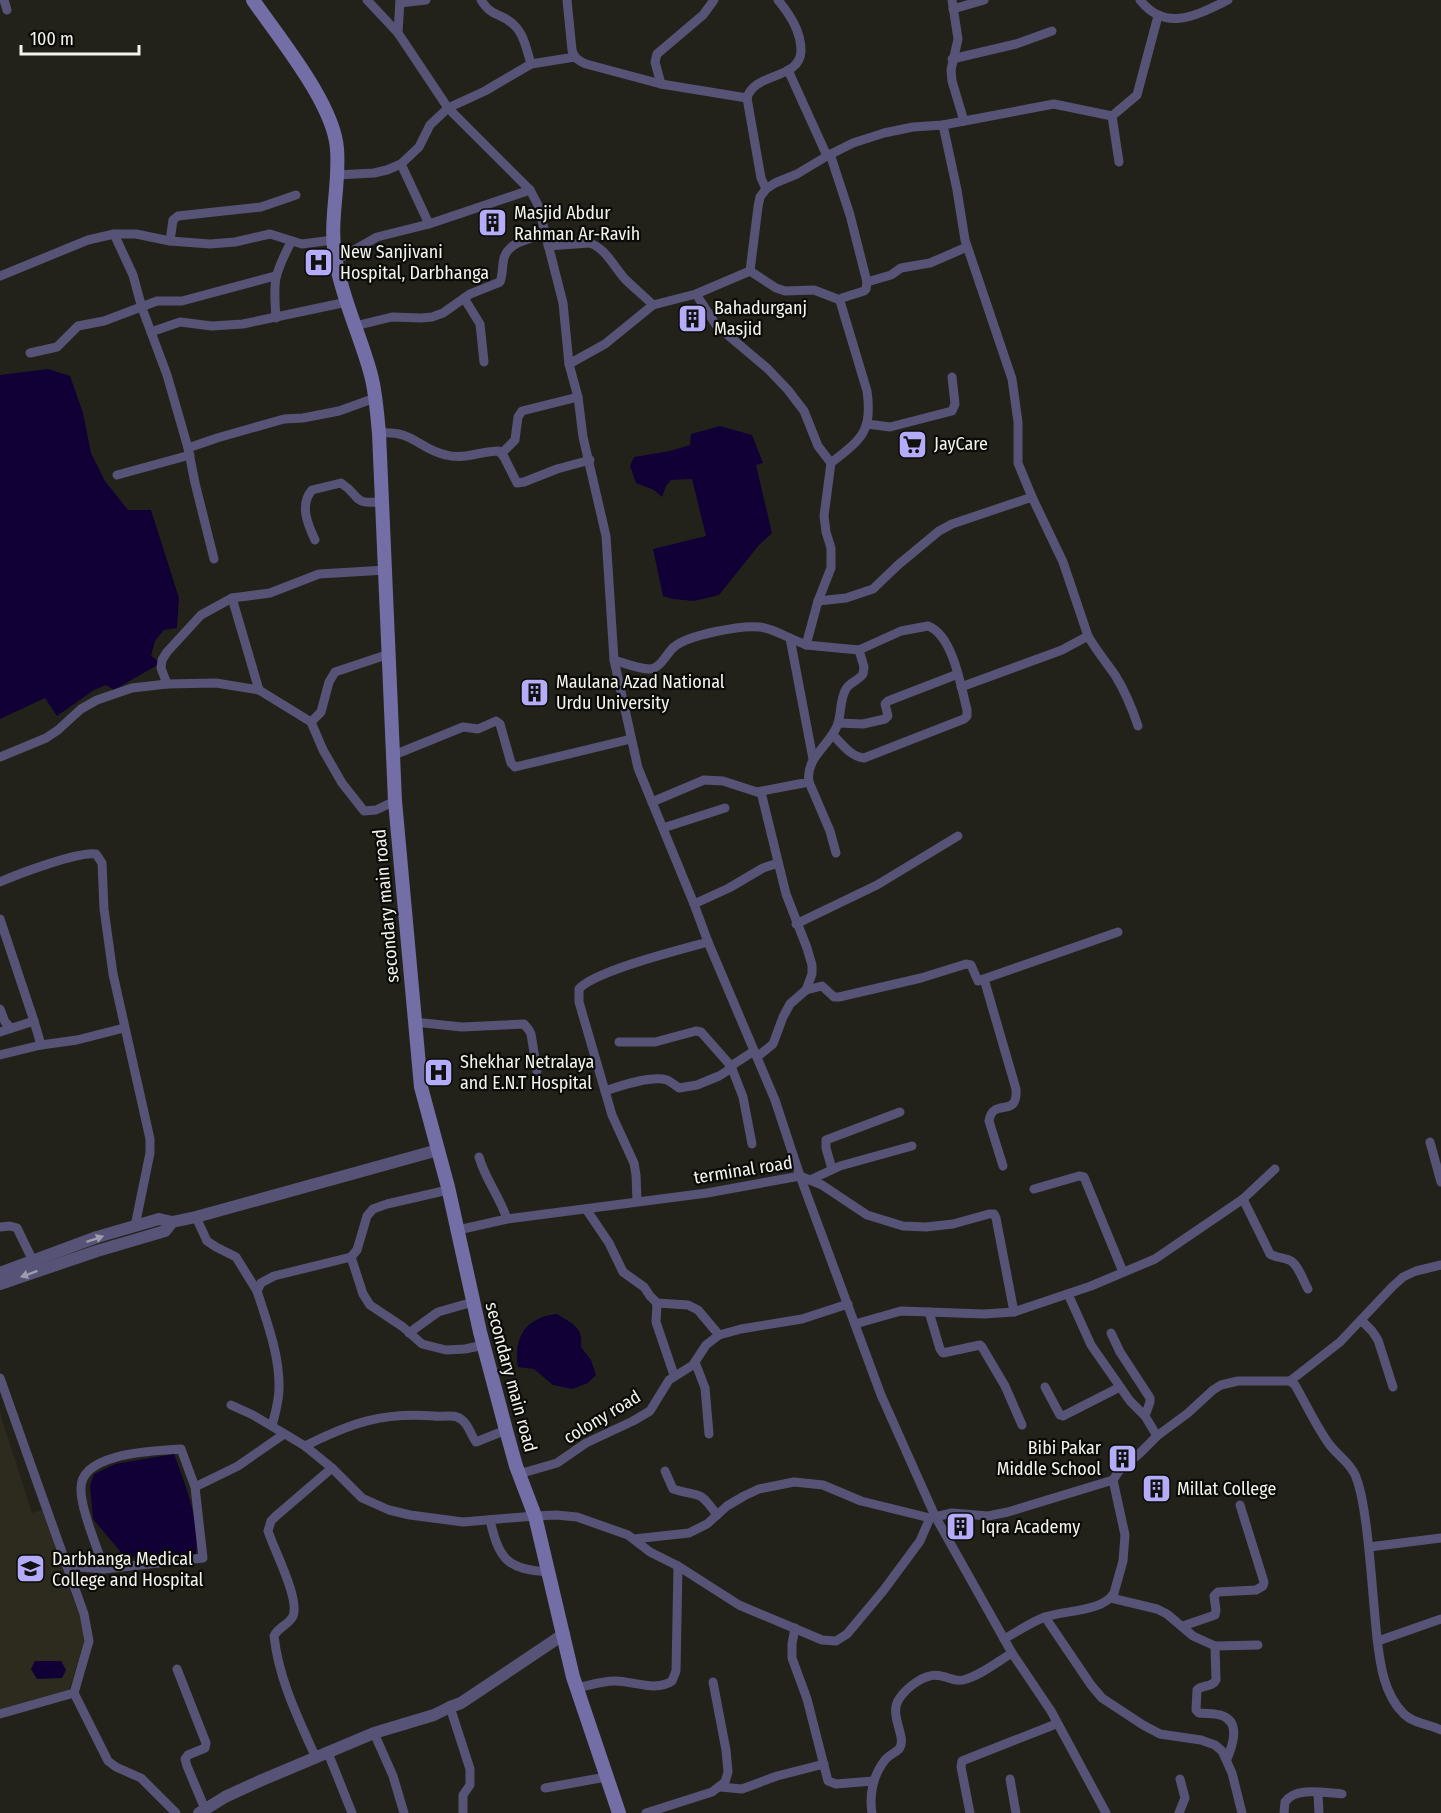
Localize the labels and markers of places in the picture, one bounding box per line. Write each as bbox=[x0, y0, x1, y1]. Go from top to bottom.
place label: Masjid Abdur Rahman Ar-Ravih bbox=[514, 202, 640, 245]
building icon: Masjid Abdur Rahman Ar-Ravih bbox=[477, 207, 509, 239]
place label: New Sanjivani Hospital, Darbhanga bbox=[340, 241, 489, 284]
hospital icon: New Sanjivani Hospital, Darbhanga bbox=[303, 246, 335, 278]
place label: Bahadurganj Masjid bbox=[714, 297, 807, 340]
building icon: Bahadurganj Masjid bbox=[677, 302, 709, 334]
supermarket icon: JayCare bbox=[897, 428, 929, 460]
place label: JayCare bbox=[934, 433, 988, 455]
place label: Maulana Azad National Urdu University bbox=[556, 671, 725, 714]
building icon: Maulana Azad National Urdu University bbox=[519, 676, 551, 708]
place label: Shekhar Netralaya and E.N.T Hospital bbox=[460, 1051, 595, 1094]
hospital icon: Shekhar Netralaya and E.N.T Hospital bbox=[423, 1056, 455, 1088]
place label: Bibi Pakar Middle School bbox=[997, 1437, 1102, 1480]
building icon: Bibi Pakar Middle School bbox=[1106, 1442, 1138, 1474]
building icon: Millat College bbox=[1140, 1473, 1172, 1505]
place label: Millat College bbox=[1177, 1478, 1276, 1500]
building icon: Iqra Academy bbox=[944, 1511, 976, 1543]
place label: Iqra Academy bbox=[981, 1516, 1080, 1538]
place label: Darbhanga Medical College and Hospital bbox=[52, 1548, 204, 1591]
school or university icon: Darbhanga Medical College and Hospital bbox=[15, 1553, 47, 1585]

